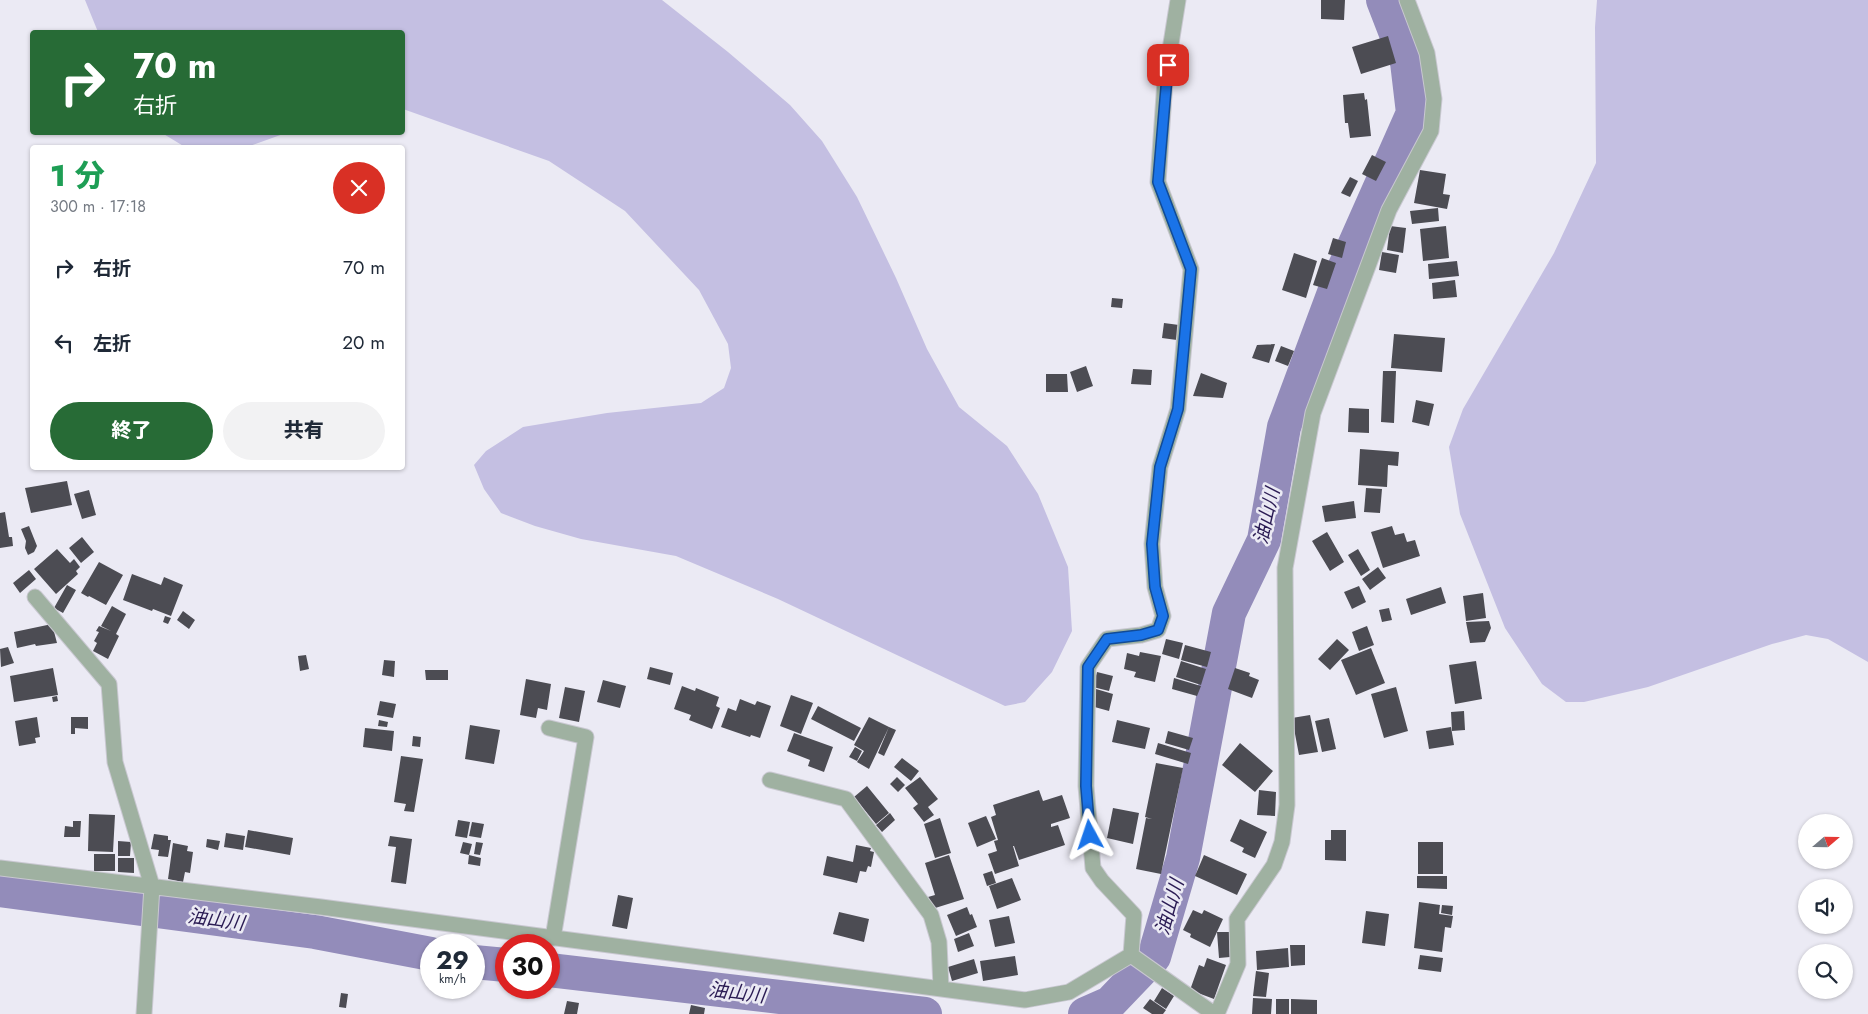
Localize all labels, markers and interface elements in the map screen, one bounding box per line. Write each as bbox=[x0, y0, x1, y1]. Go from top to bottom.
text: 70 m bbox=[133, 41, 216, 91]
pin bbox=[1147, 44, 1189, 86]
icon: right bbox=[50, 50, 115, 115]
icon: arrive bbox=[1154, 51, 1182, 79]
text: 右折 bbox=[133, 89, 177, 121]
text: 1 分 bbox=[50, 154, 105, 197]
button: close bbox=[333, 162, 385, 214]
text: 300 m · 17:18 bbox=[50, 195, 146, 218]
icon: right bbox=[50, 254, 78, 282]
text: 70 m bbox=[343, 254, 385, 281]
text: 右折 bbox=[93, 255, 131, 282]
icon: left bbox=[50, 329, 78, 357]
text: 20 m bbox=[342, 329, 385, 356]
text: 左折 bbox=[93, 330, 131, 357]
button: 終了 bbox=[50, 402, 213, 460]
button: 共有 bbox=[223, 402, 385, 460]
water label: 油山川 bbox=[1247, 483, 1287, 547]
position arrow bbox=[1063, 808, 1115, 860]
north arrow bbox=[1798, 814, 1852, 869]
map controls bbox=[1798, 814, 1853, 999]
water label: 油山川 bbox=[1149, 874, 1191, 938]
button: sound bbox=[1798, 879, 1853, 934]
water label: 油山川 bbox=[186, 902, 248, 937]
speed limit sign: 30 bbox=[495, 934, 560, 999]
text: 29 bbox=[436, 942, 469, 978]
button: search bbox=[1798, 944, 1853, 999]
text: km/h bbox=[439, 970, 466, 988]
water label: 油山川 bbox=[707, 976, 769, 1010]

